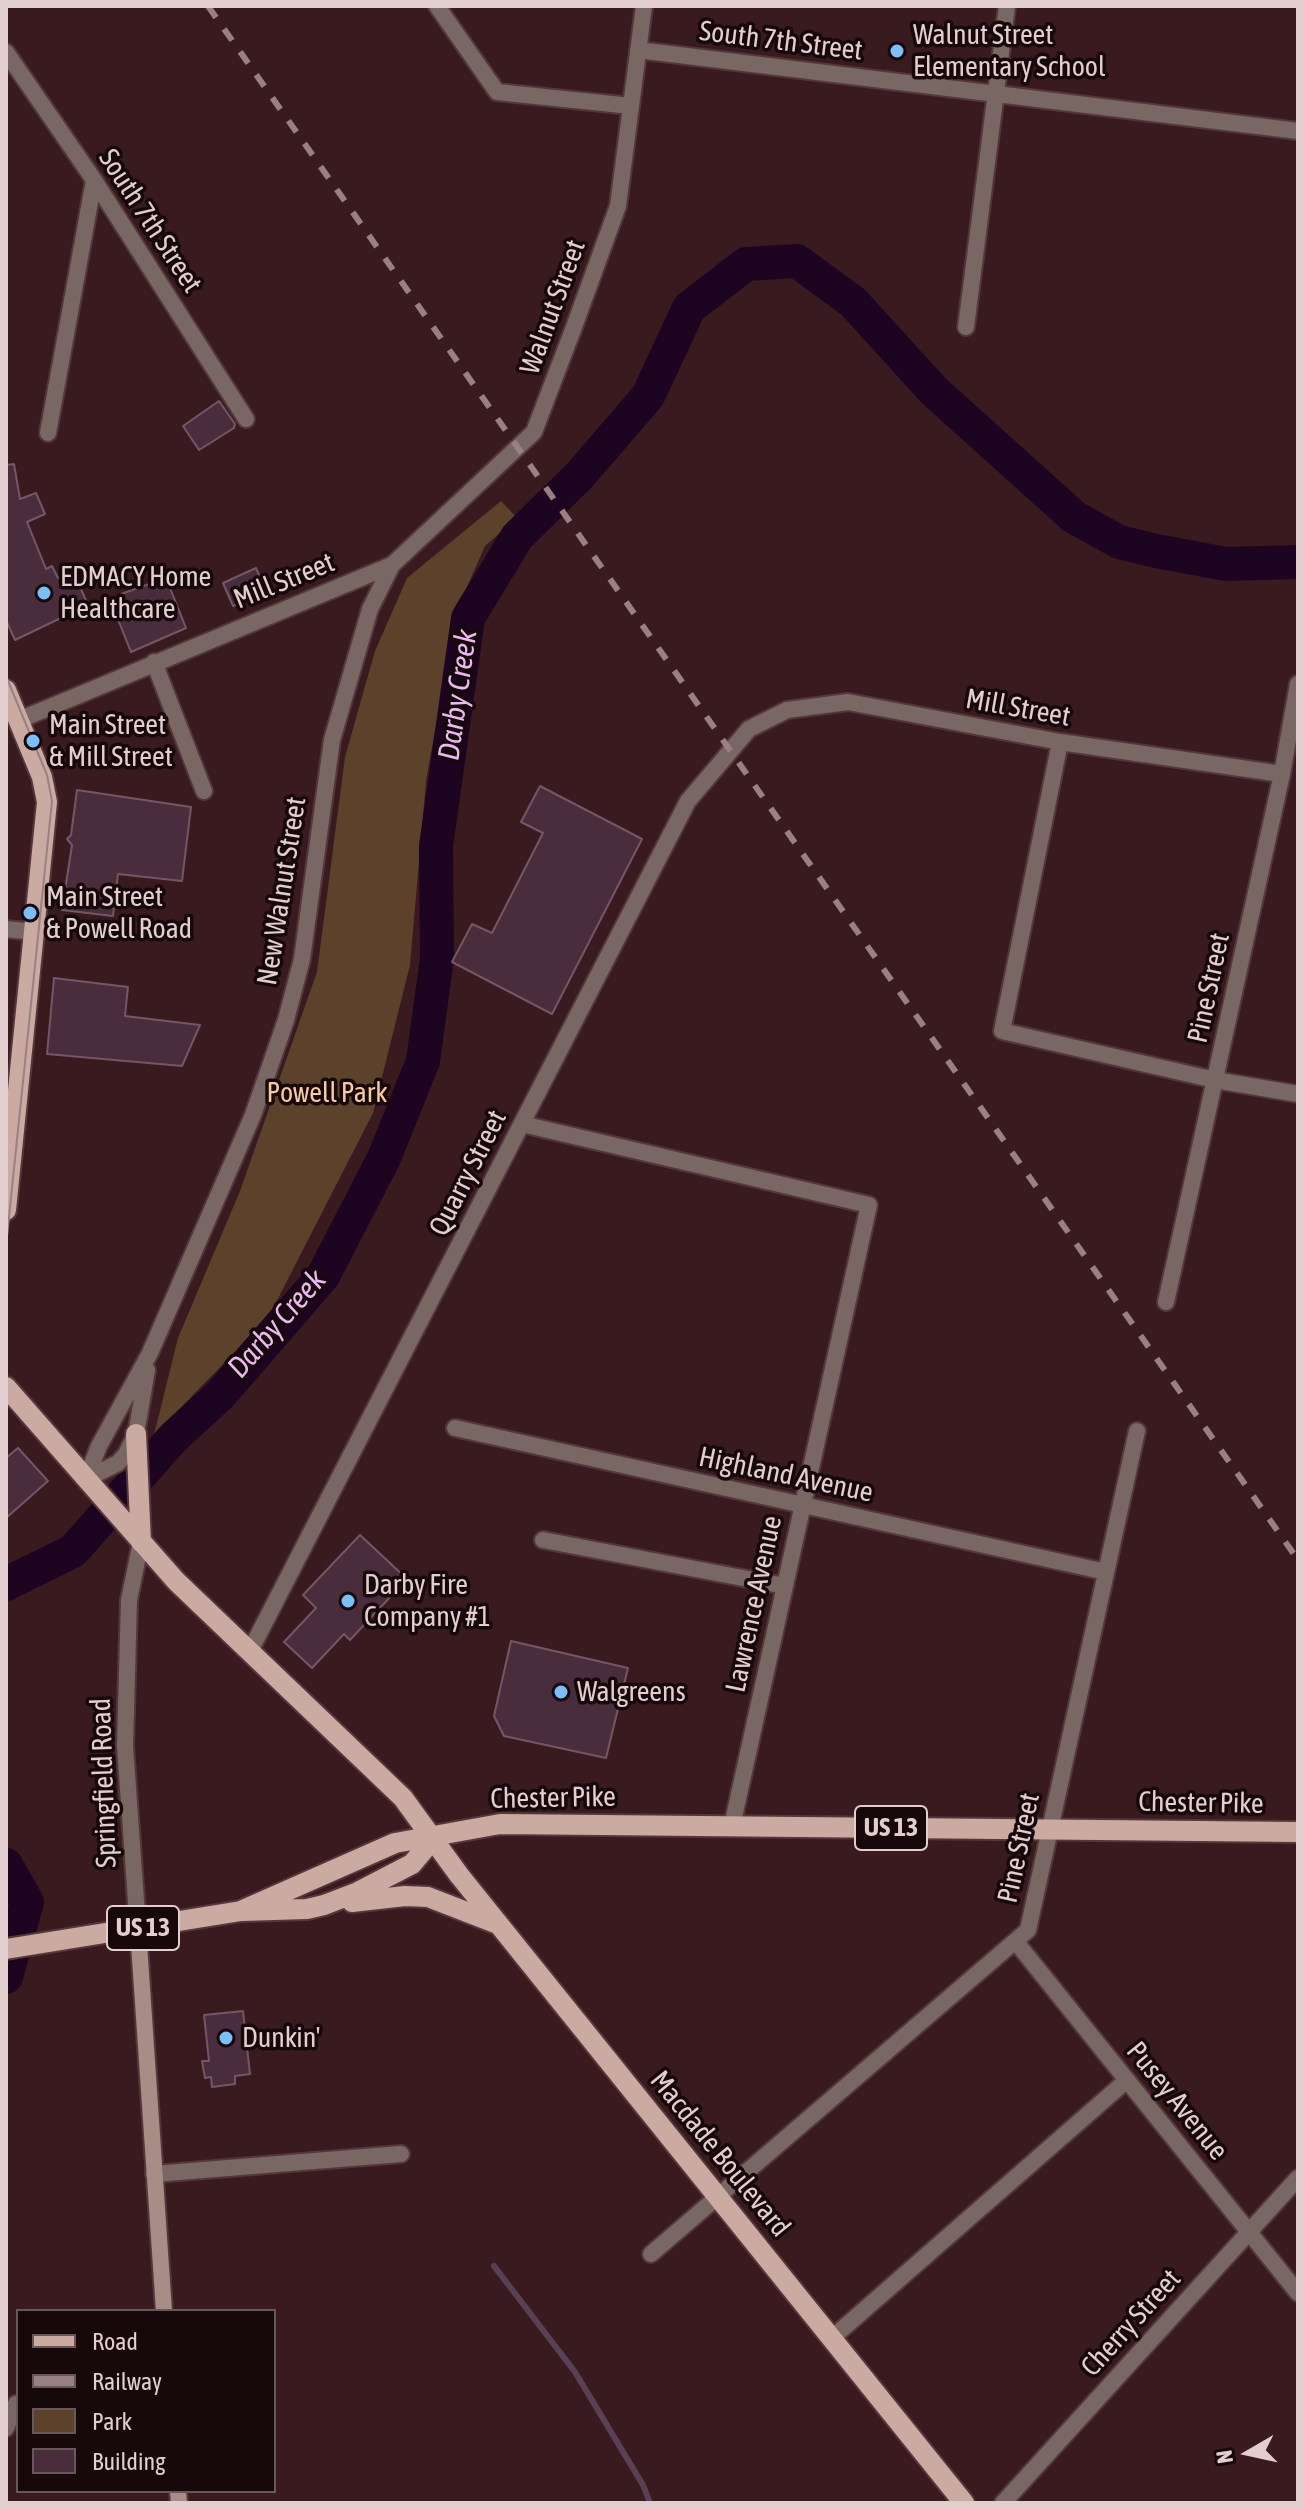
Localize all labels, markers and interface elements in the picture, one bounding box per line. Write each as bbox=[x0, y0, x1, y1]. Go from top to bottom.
street label: South 7th Street bbox=[698, 14, 864, 68]
place label: Walnut Street Elementary School bbox=[913, 18, 1105, 84]
marker: Walnut Street Elementary School bbox=[888, 42, 906, 60]
street label: South 7th Street bbox=[91, 143, 209, 299]
street label: Walnut Street bbox=[513, 235, 593, 379]
street label: Mill Street bbox=[229, 546, 339, 616]
place label: EDMACY Home Healthcare bbox=[60, 560, 211, 626]
marker: EDMACY Home Healthcare bbox=[35, 584, 53, 602]
water label: Darby Creek bbox=[431, 627, 485, 763]
street label: Mill Street bbox=[963, 682, 1073, 734]
place label: Main Street & Mill Street bbox=[49, 708, 173, 774]
marker: Main Street & Mill Street bbox=[24, 732, 42, 750]
street label: New Walnut Street bbox=[251, 795, 313, 987]
place label: Main Street & Powell Road bbox=[46, 880, 192, 946]
marker: Main Street & Powell Road bbox=[21, 904, 39, 922]
street label: Pine Street bbox=[1181, 930, 1237, 1046]
park label: Powell Park bbox=[267, 1076, 387, 1110]
street label: Quarry Street bbox=[422, 1105, 514, 1241]
water label: Darby Creek bbox=[220, 1263, 334, 1385]
street label: Highland Avenue bbox=[696, 1440, 876, 1510]
street label: Lawrence Avenue bbox=[719, 1513, 789, 1695]
place label: Darby Fire Company #1 bbox=[364, 1568, 491, 1634]
marker: Darby Fire Company #1 bbox=[339, 1592, 357, 1610]
place label: Walgreens bbox=[577, 1675, 686, 1709]
marker: Walgreens bbox=[552, 1683, 570, 1701]
street label: Springfield Road bbox=[84, 1697, 124, 1869]
street label: Chester Pike bbox=[490, 1780, 616, 1816]
street label: Chester Pike bbox=[1138, 1785, 1264, 1821]
street label: Pine Street bbox=[991, 1790, 1047, 1906]
road number: US 13 bbox=[855, 1806, 927, 1850]
road number: US 13 bbox=[107, 1906, 179, 1950]
place label: Dunkin' bbox=[242, 2021, 320, 2055]
marker: Dunkin' bbox=[217, 2029, 235, 2047]
street label: Pusey Avenue bbox=[1119, 2035, 1235, 2167]
street label: Macdade Boulevard bbox=[643, 2064, 797, 2244]
street label: Cherry Street bbox=[1074, 2263, 1188, 2383]
legend bbox=[16, 2309, 276, 2493]
text: Road bbox=[92, 2328, 138, 2355]
text: Railway bbox=[92, 2368, 162, 2395]
text: Park bbox=[92, 2408, 132, 2435]
north arrow bbox=[1208, 2413, 1288, 2493]
text: Building bbox=[92, 2448, 165, 2475]
text: N bbox=[1210, 2448, 1238, 2465]

